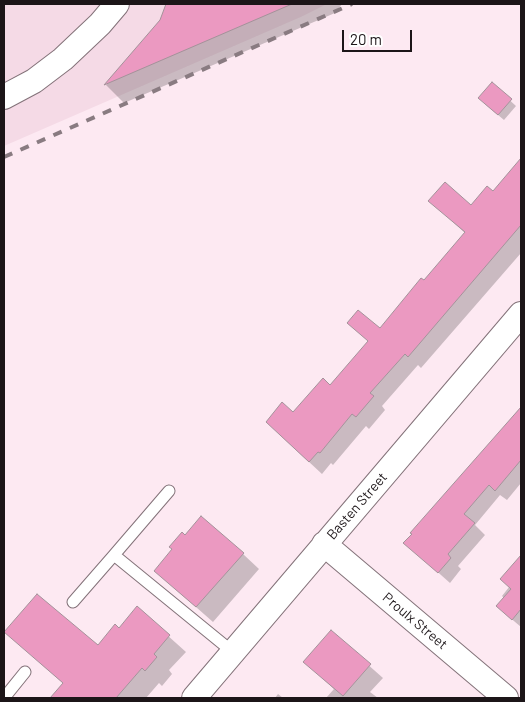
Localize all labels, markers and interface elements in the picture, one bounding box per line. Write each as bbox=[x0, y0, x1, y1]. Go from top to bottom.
scale bar bbox=[345, 20, 415, 52]
text: 20 m bbox=[350, 30, 382, 48]
street label: Basten Street bbox=[323, 469, 391, 543]
street label: Proulx Street bbox=[379, 589, 451, 653]

